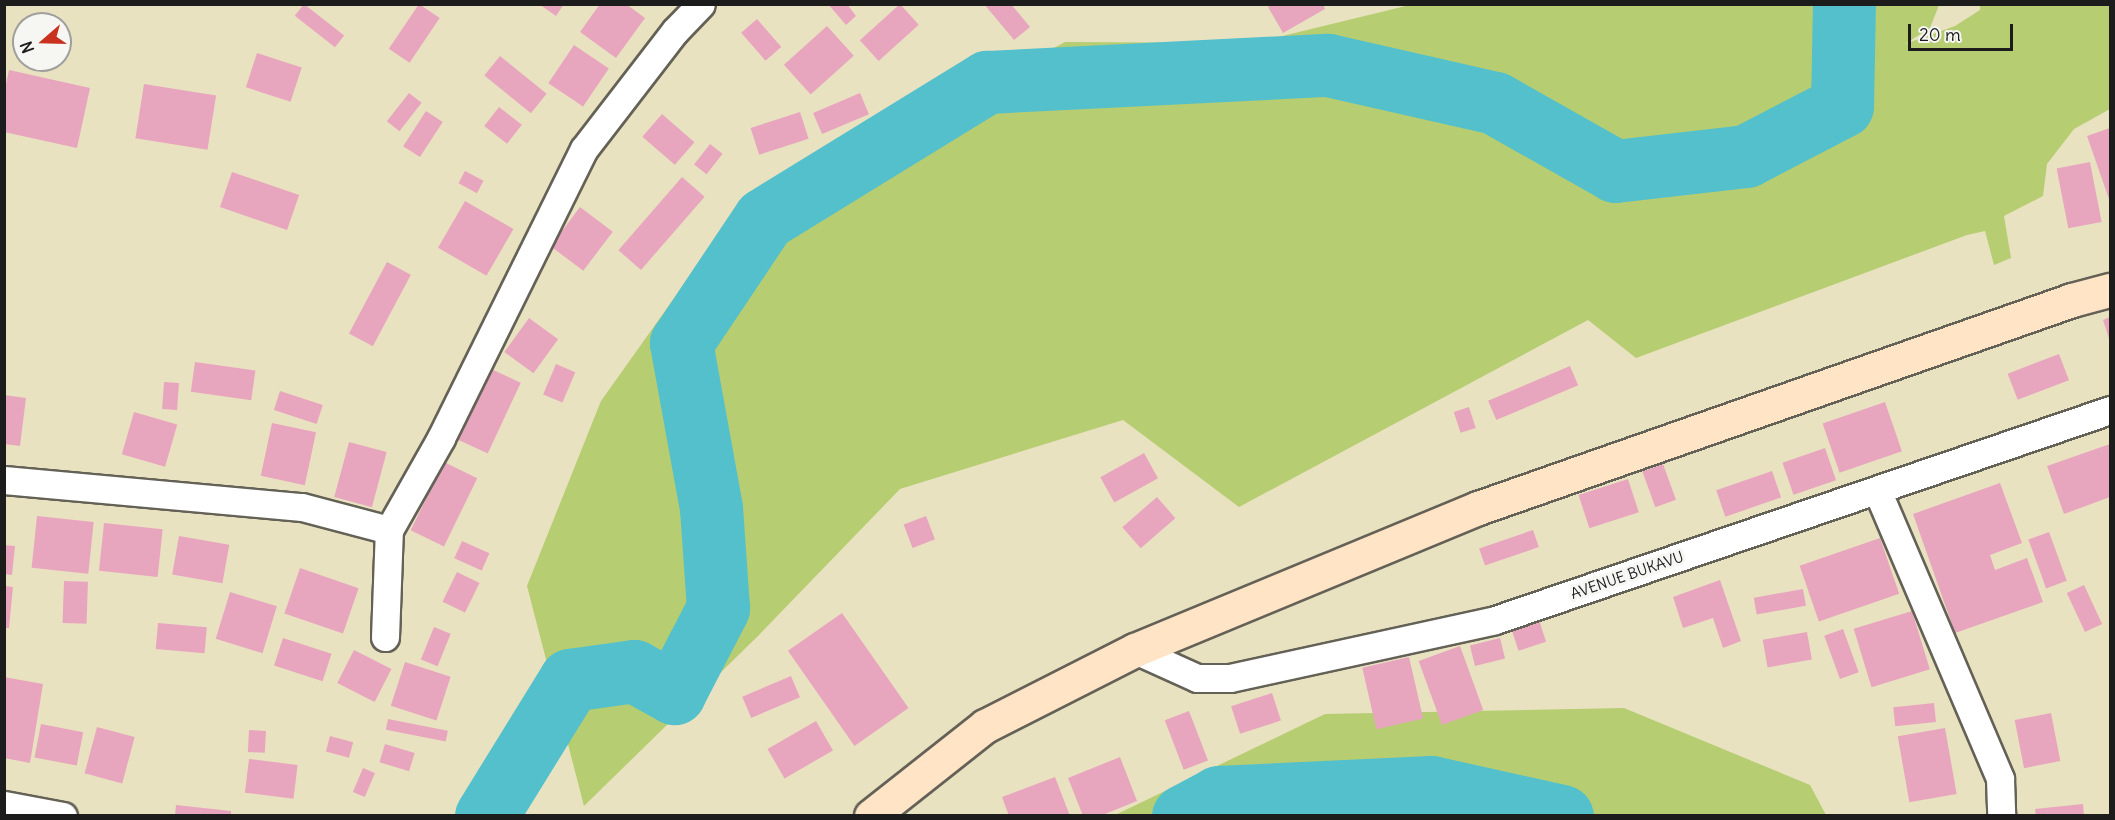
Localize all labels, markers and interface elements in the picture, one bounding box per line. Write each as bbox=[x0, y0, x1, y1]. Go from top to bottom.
north arrow bbox=[12, 12, 72, 72]
scale bar bbox=[1911, 12, 2016, 50]
text: 20 m bbox=[1919, 23, 1961, 46]
text: N bbox=[16, 39, 38, 56]
street label: AVENUE BUKAVU bbox=[1568, 547, 1686, 603]

